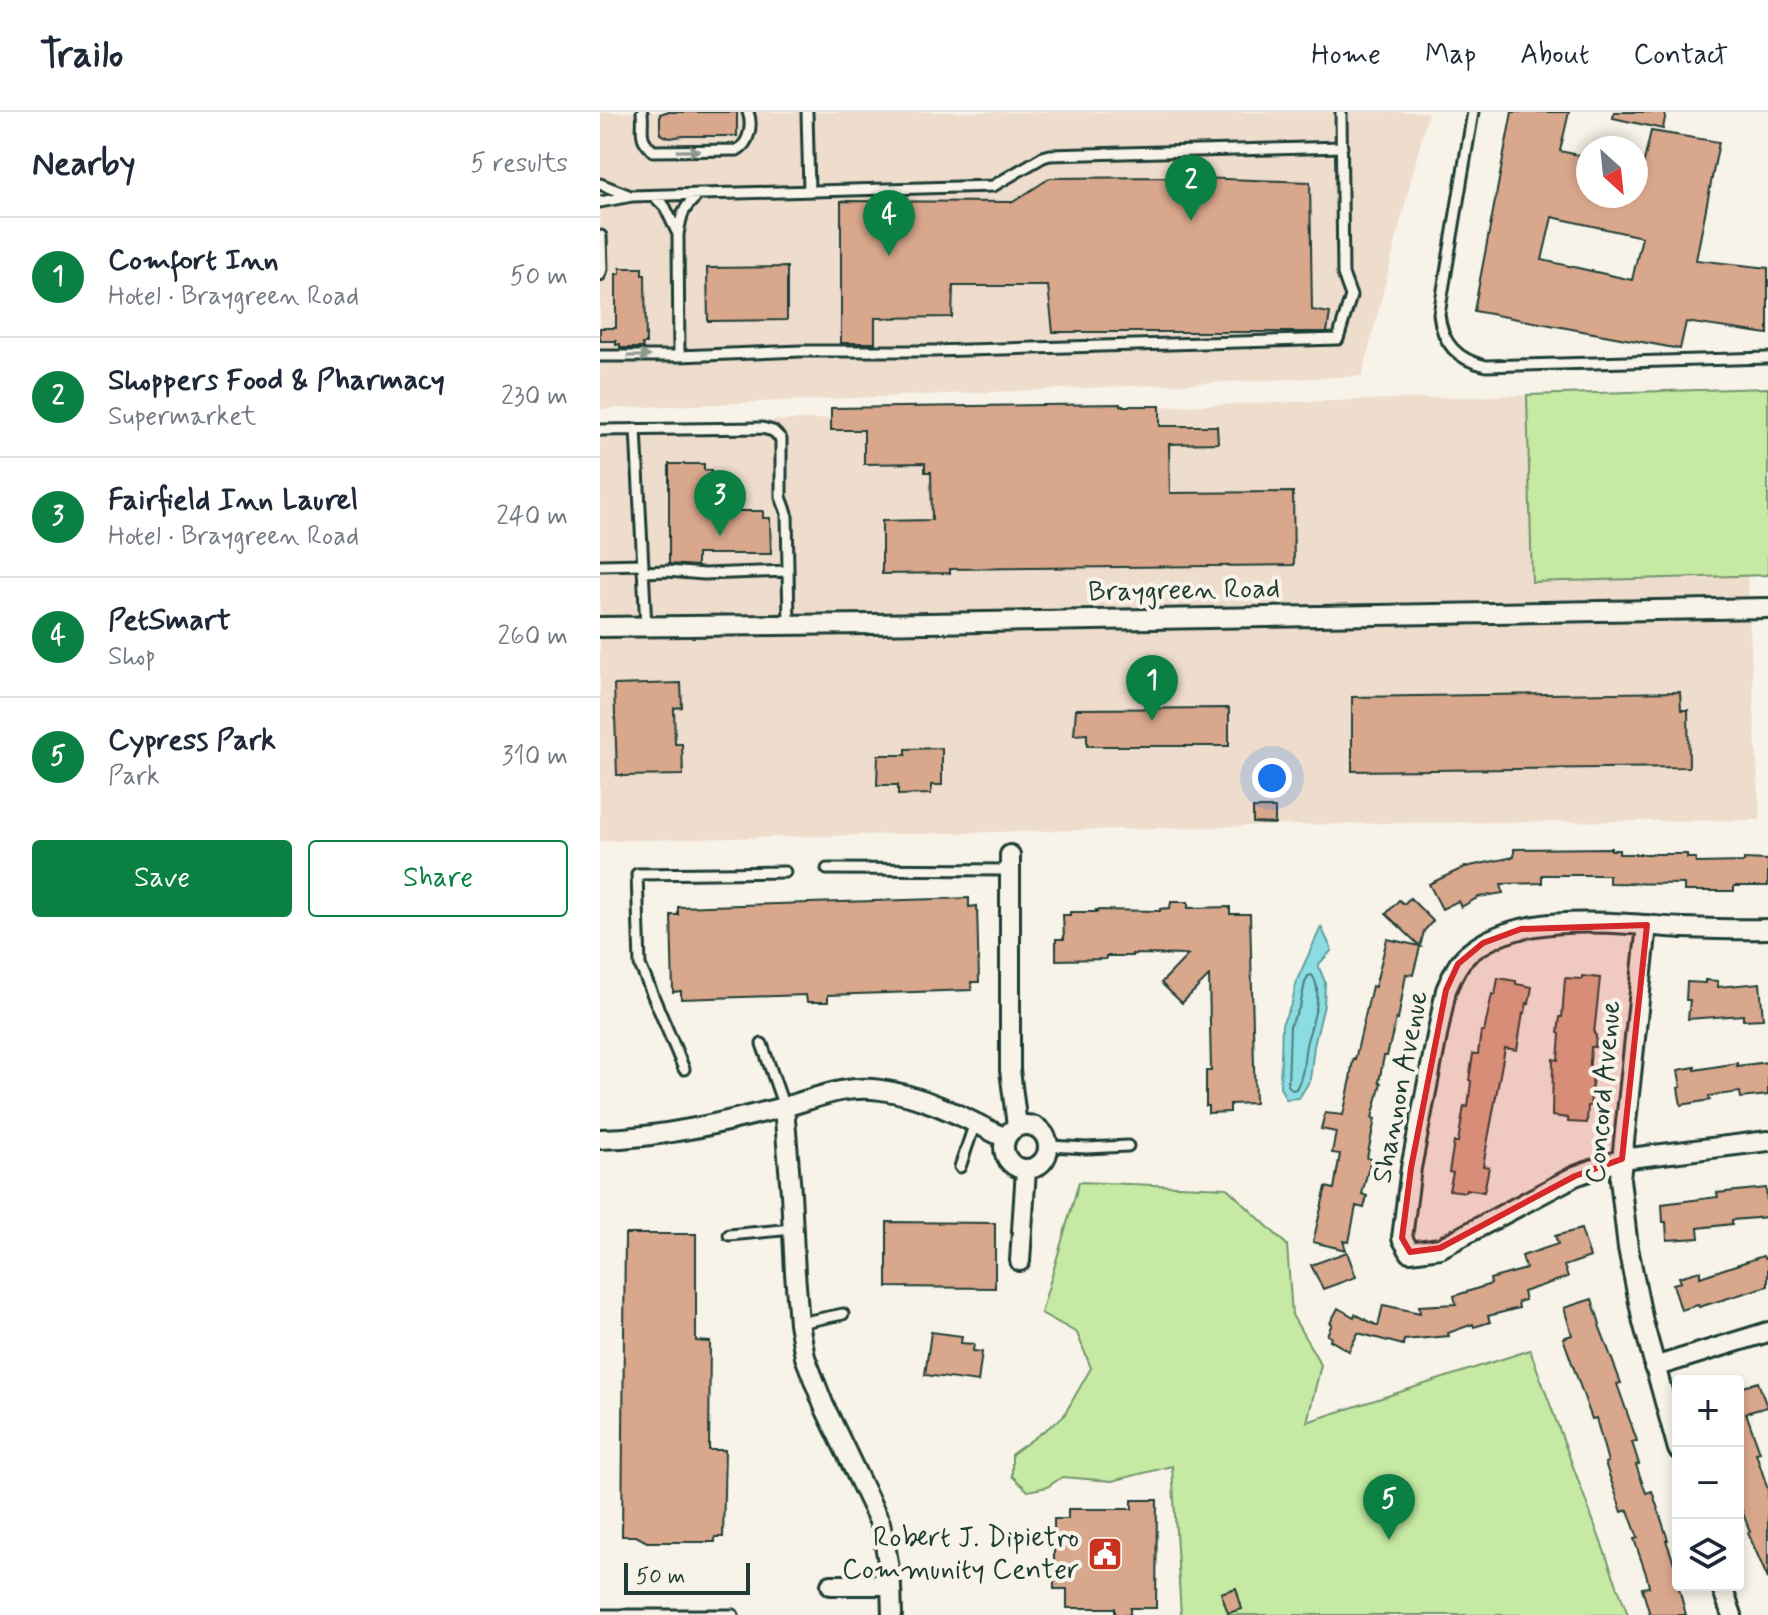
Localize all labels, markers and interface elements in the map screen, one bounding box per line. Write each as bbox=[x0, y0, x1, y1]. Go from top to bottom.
text: Trailo bbox=[40, 31, 123, 80]
text: Home bbox=[1311, 37, 1381, 74]
text: Map bbox=[1425, 37, 1476, 74]
text: About bbox=[1520, 37, 1589, 74]
text: Contact bbox=[1633, 37, 1728, 74]
north arrow bbox=[1576, 136, 1648, 208]
text: Nearby bbox=[32, 142, 136, 187]
one-way arrow bbox=[676, 145, 701, 157]
text: 5 results bbox=[470, 147, 568, 181]
pin: 2 bbox=[1165, 155, 1217, 221]
pin: 4 bbox=[863, 190, 915, 256]
text: Comfort Inn bbox=[108, 241, 279, 280]
text: 1 bbox=[52, 260, 64, 294]
text: 50 m bbox=[510, 260, 568, 294]
text: Hotel · Braygreen Road bbox=[108, 280, 359, 314]
one-way arrow bbox=[627, 350, 652, 362]
text: Shoppers Food & Pharmacy bbox=[108, 361, 445, 400]
text: 2 bbox=[52, 380, 64, 414]
text: 230 m bbox=[501, 380, 568, 414]
text: Supermarket bbox=[108, 400, 256, 434]
pin: 3 bbox=[694, 470, 746, 536]
text: Fairfield Inn Laurel bbox=[108, 481, 358, 520]
text: 3 bbox=[52, 500, 64, 534]
text: 240 m bbox=[496, 500, 568, 534]
text: Hotel · Braygreen Road bbox=[108, 520, 359, 554]
street label: Braygreen Road bbox=[1088, 571, 1280, 611]
text: PetSmart bbox=[108, 601, 231, 640]
text: 4 bbox=[50, 620, 66, 654]
text: 260 m bbox=[498, 620, 568, 654]
text: Shop bbox=[108, 640, 156, 674]
pin: 1 bbox=[1126, 655, 1178, 721]
text: Cypress Park bbox=[108, 721, 276, 760]
text: 5 bbox=[50, 740, 66, 774]
text: 310 m bbox=[502, 740, 568, 774]
your location bbox=[1252, 758, 1292, 798]
text: Park bbox=[108, 760, 160, 794]
button: Save bbox=[32, 840, 292, 917]
button: Share bbox=[308, 840, 568, 917]
street label: Shannon Avenue bbox=[1364, 988, 1438, 1186]
street label: Concord Avenue bbox=[1578, 999, 1630, 1185]
map controls bbox=[1672, 1375, 1744, 1591]
button: + bbox=[1672, 1375, 1744, 1447]
button: − bbox=[1672, 1447, 1744, 1519]
pin: 5 bbox=[1363, 1474, 1415, 1540]
button: layers bbox=[1672, 1519, 1744, 1591]
place label: Robert J. Dipietro Community Center bbox=[842, 1520, 1079, 1589]
public building icon: Robert J. Dipietro Community Center bbox=[1086, 1535, 1124, 1573]
scale bar bbox=[624, 1559, 750, 1595]
text: 50 m bbox=[636, 1563, 685, 1591]

